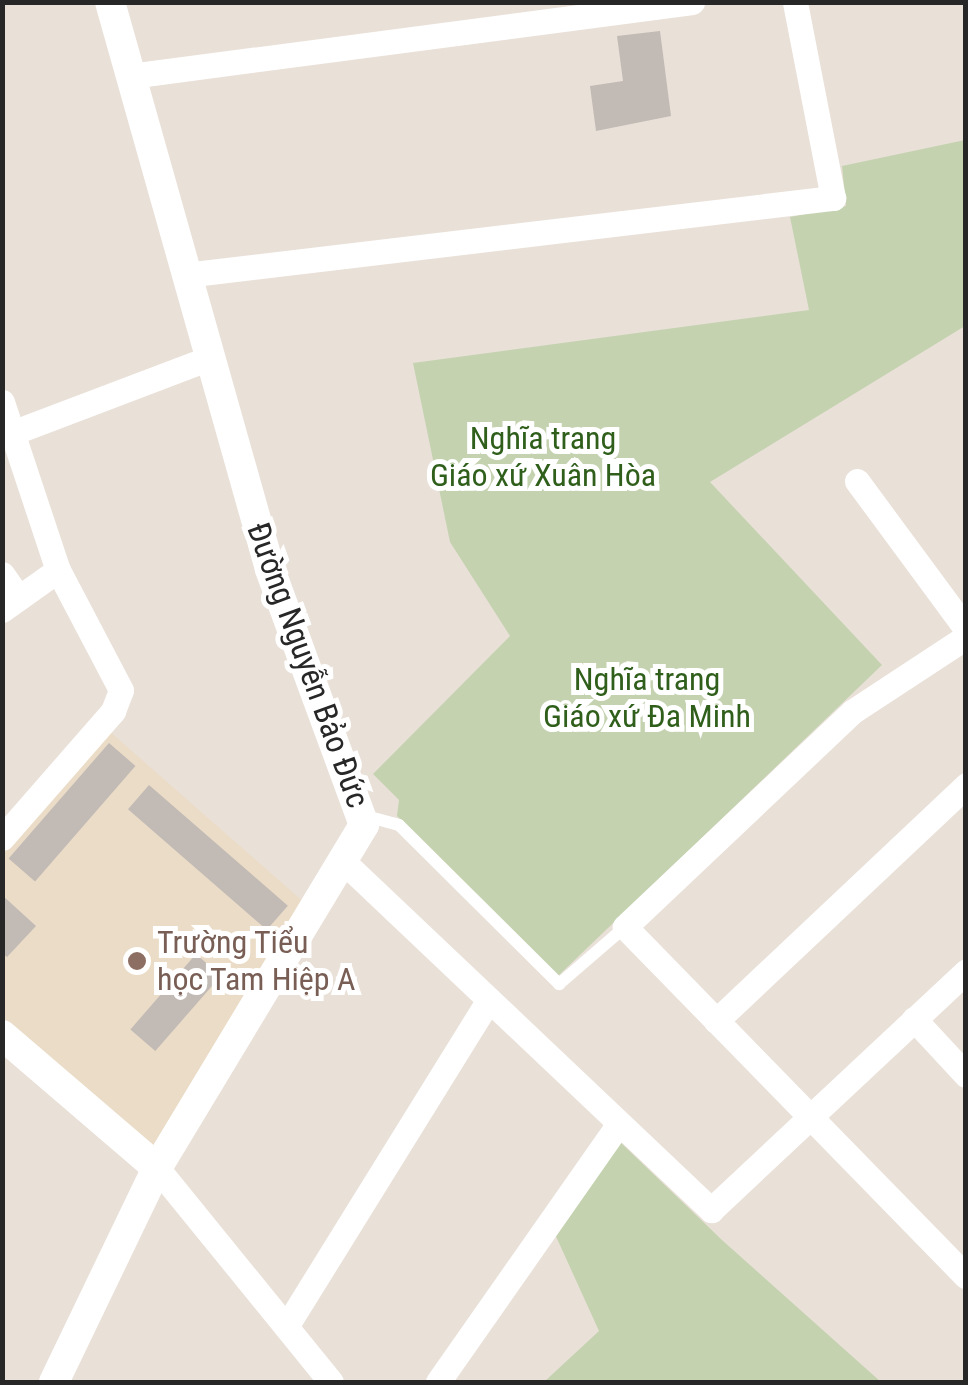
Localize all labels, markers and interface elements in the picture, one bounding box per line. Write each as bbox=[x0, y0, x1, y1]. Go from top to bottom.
park label: Nghĩa trang Giáo xứ Xuân Hòa bbox=[430, 420, 656, 495]
street label: Đường Nguyễn Bảo Đức bbox=[239, 517, 377, 813]
park label: Nghĩa trang Giáo xứ Đa Minh bbox=[543, 661, 751, 736]
place label: Trường Tiểu học Tam Hiệp A bbox=[157, 924, 356, 999]
marker: Trường Tiểu học Tam Hiệp A bbox=[126, 950, 148, 972]

